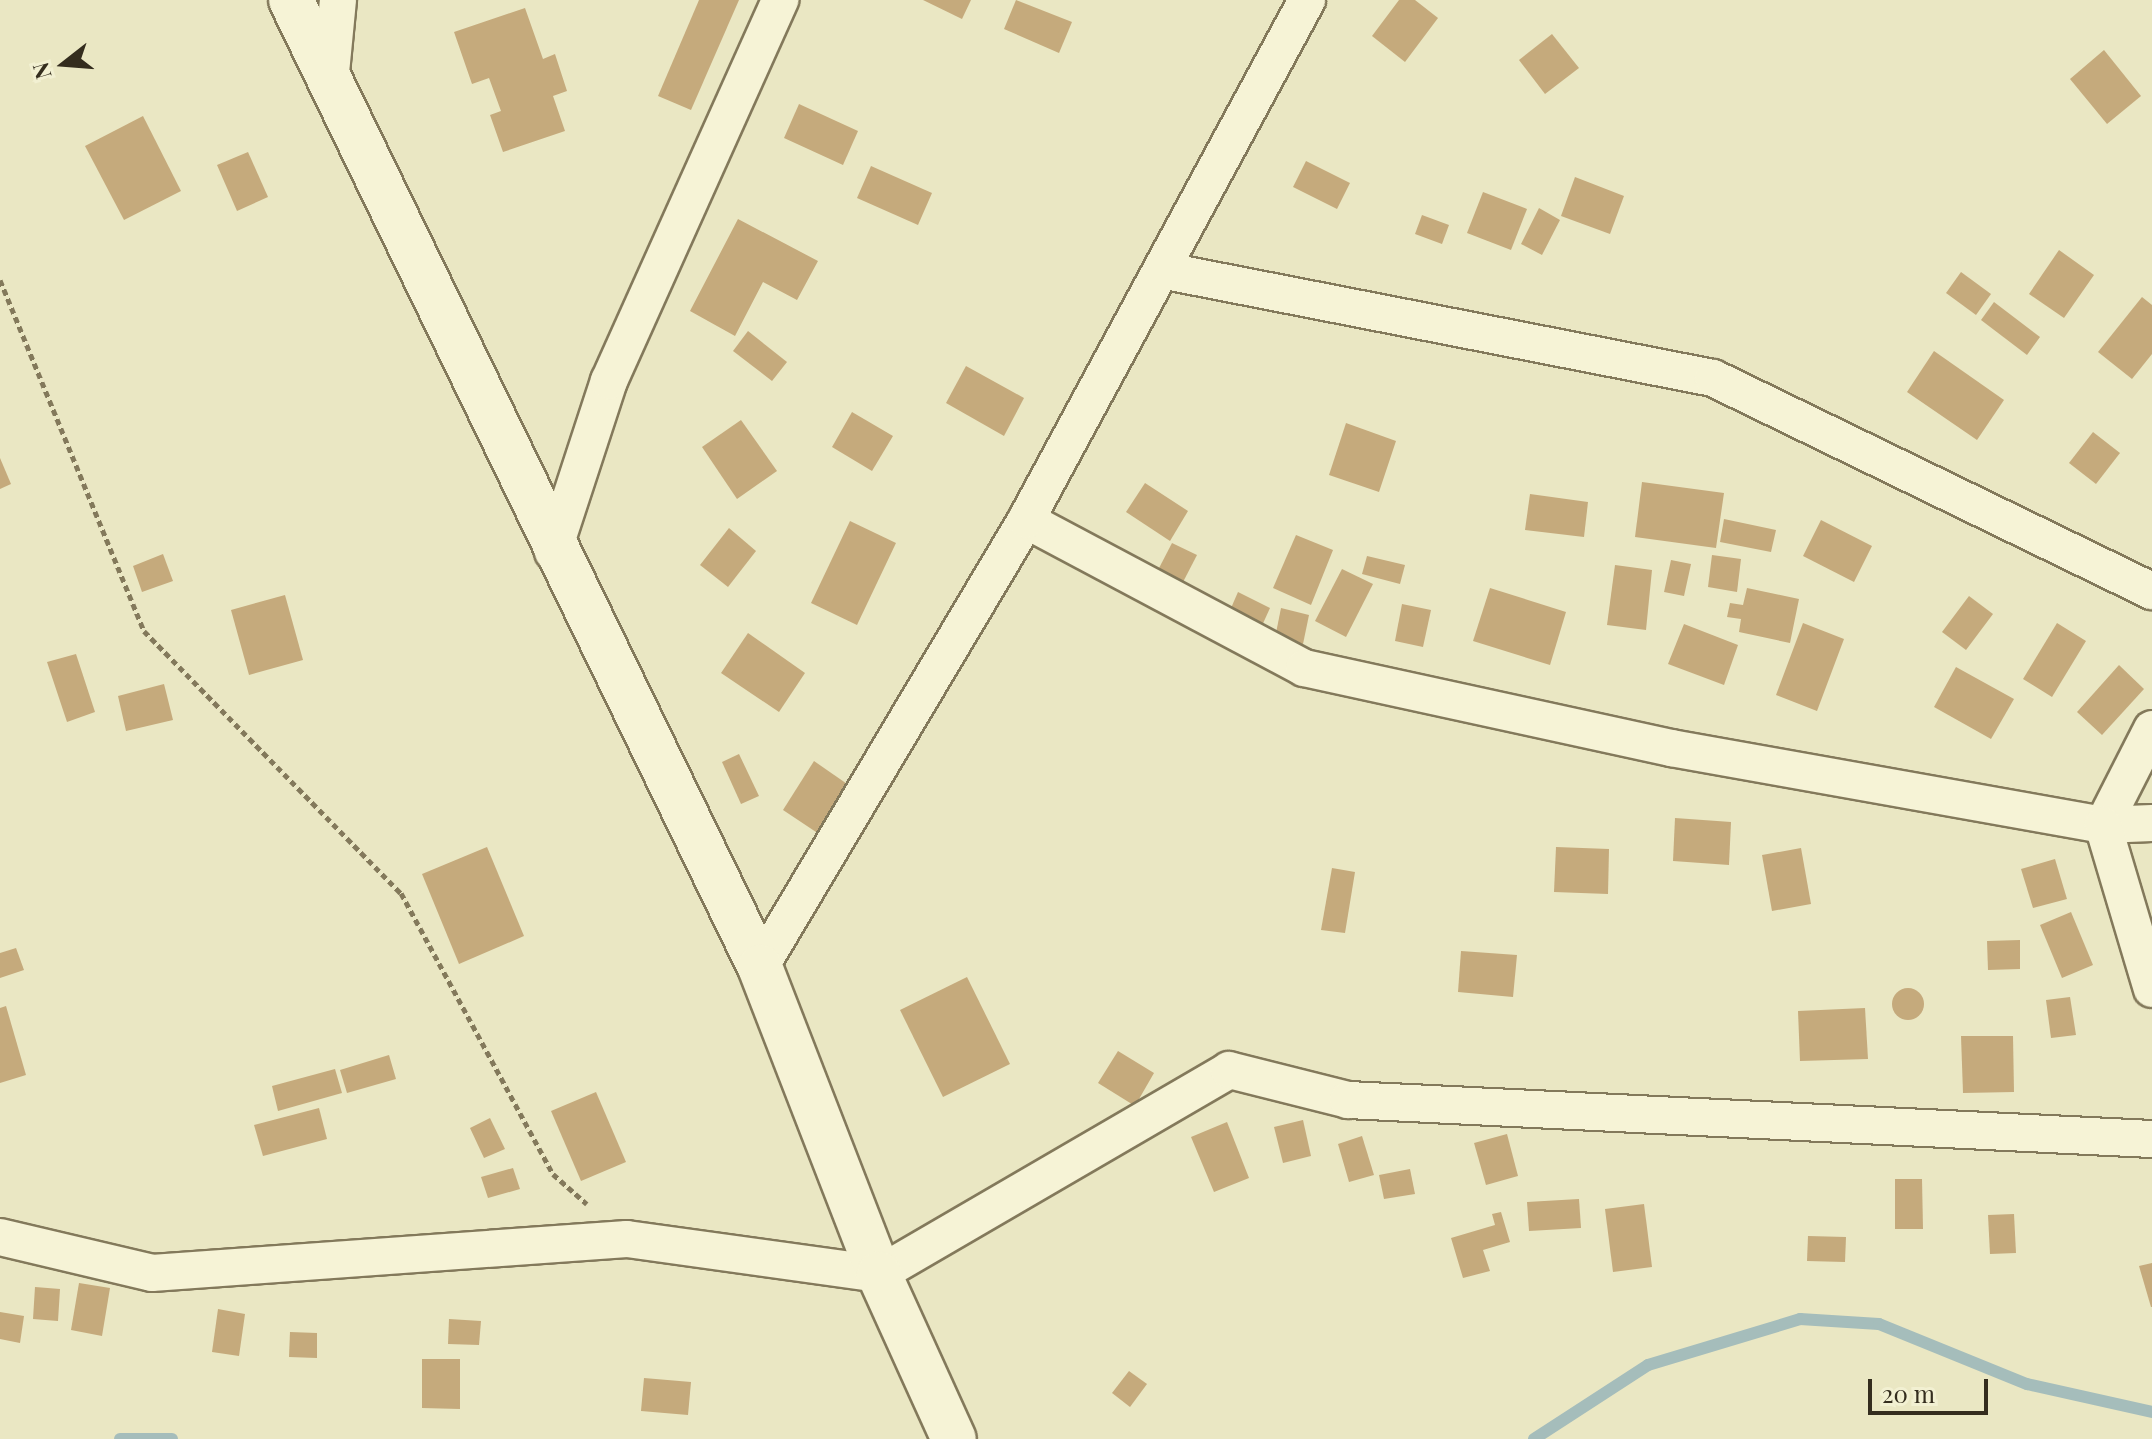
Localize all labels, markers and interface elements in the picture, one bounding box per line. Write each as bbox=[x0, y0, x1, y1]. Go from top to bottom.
north arrow bbox=[24, 24, 104, 104]
text: N bbox=[24, 59, 58, 83]
scale bar bbox=[1872, 1363, 1992, 1413]
text: 20 m bbox=[1882, 1377, 1935, 1409]

